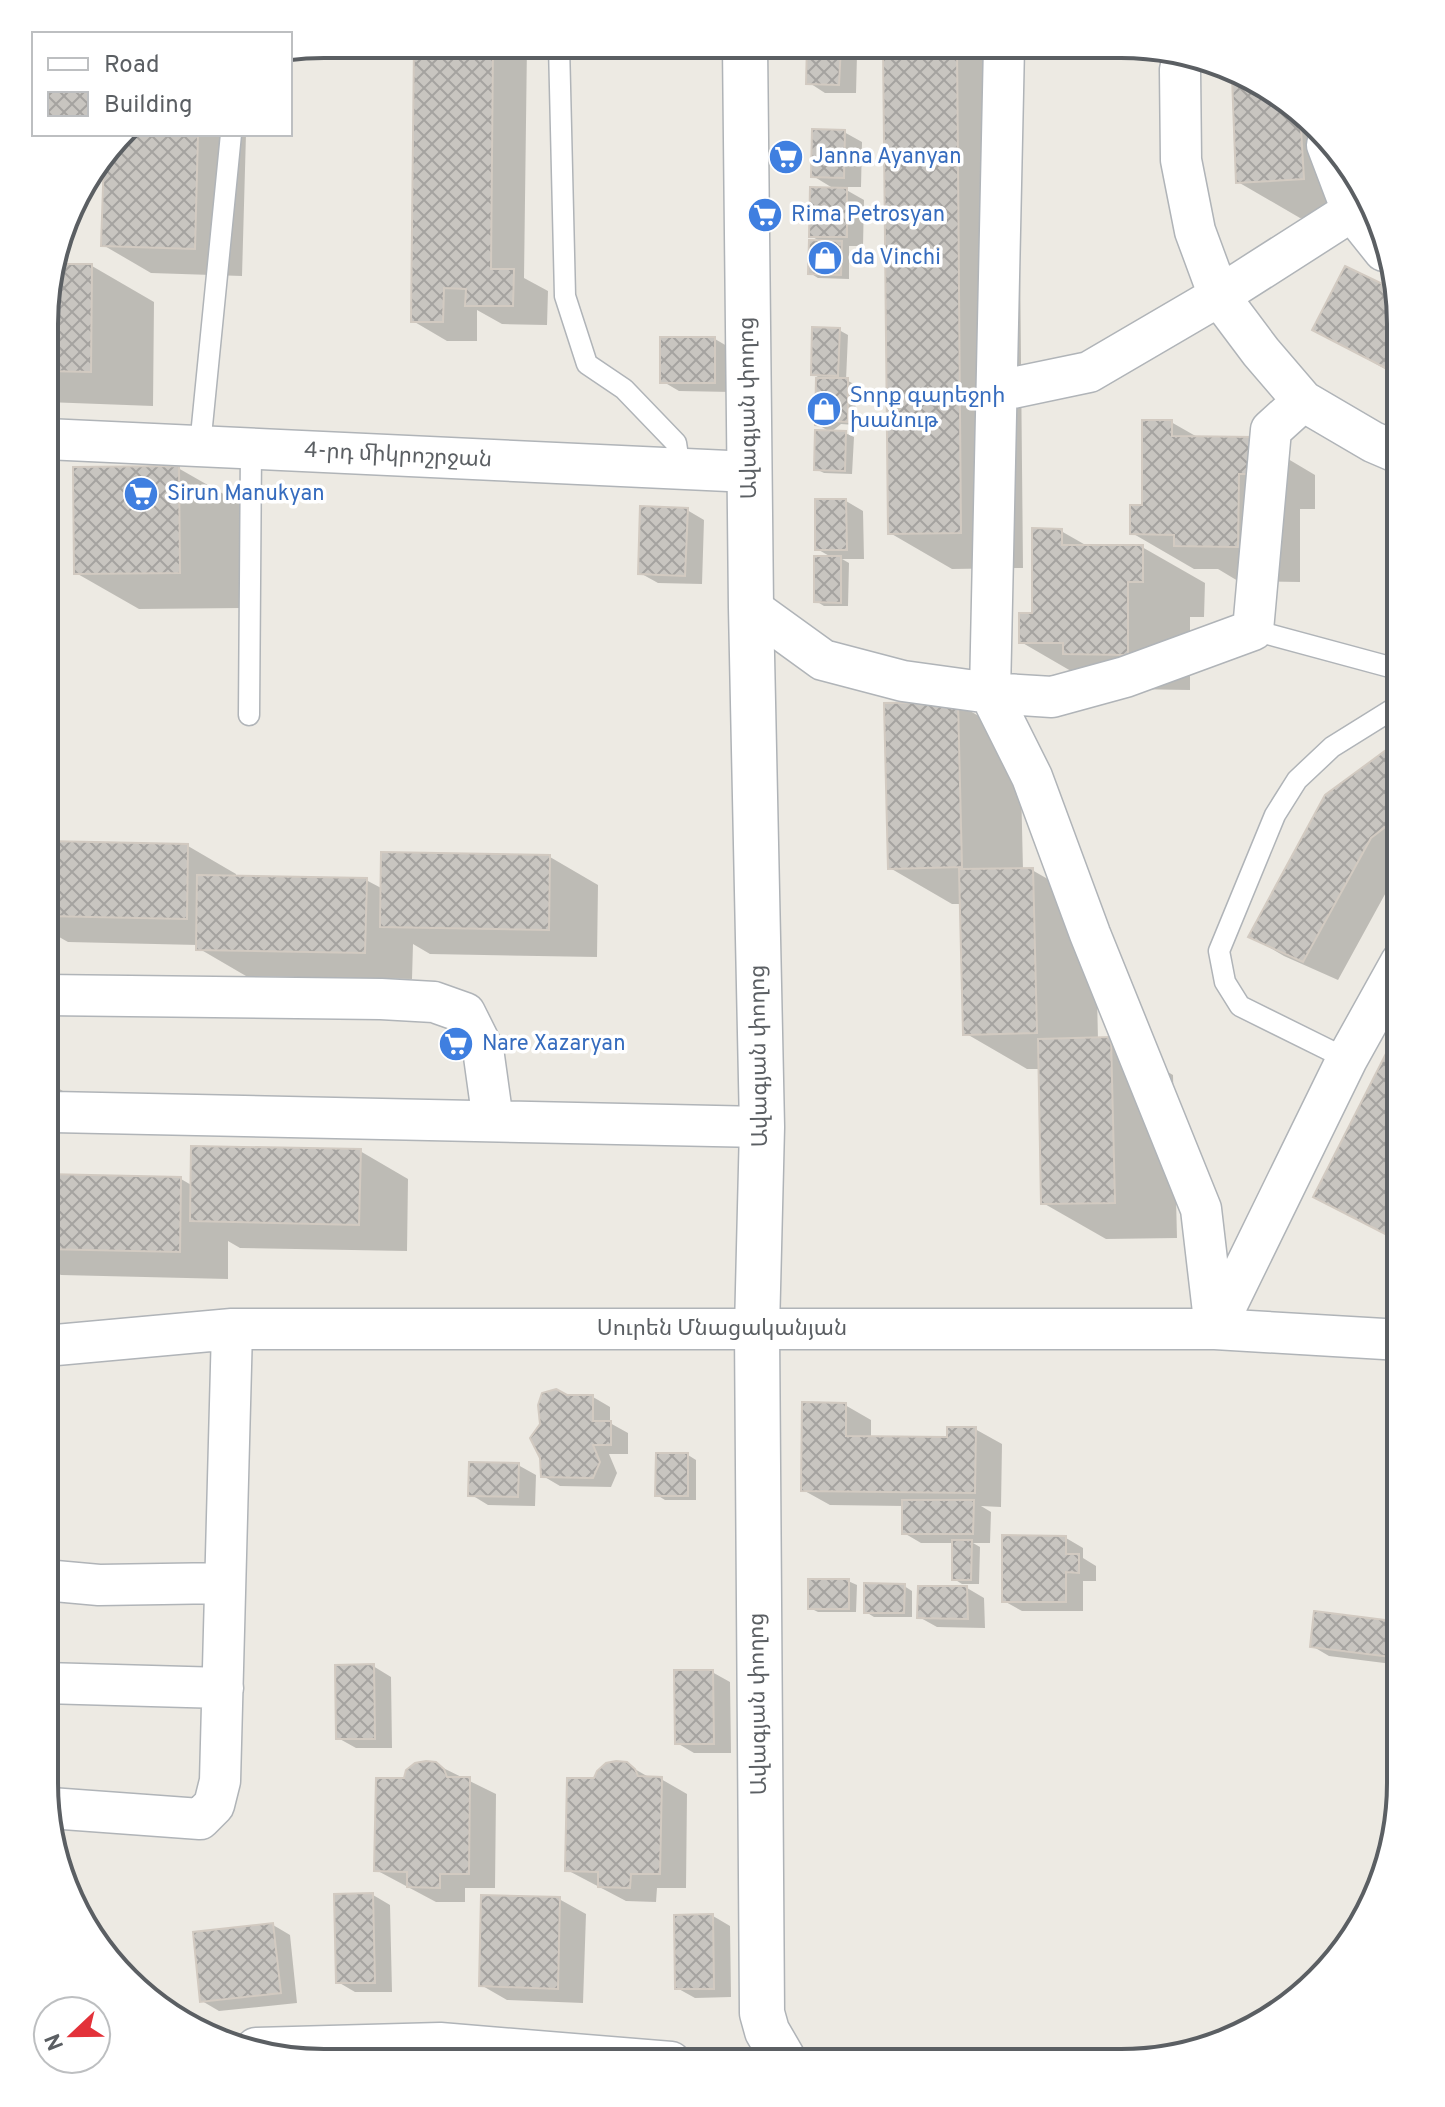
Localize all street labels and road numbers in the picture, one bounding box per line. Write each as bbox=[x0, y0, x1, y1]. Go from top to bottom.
street label: Ավագյան փողոց bbox=[734, 316, 764, 500]
street label: 4-րդ միկրոշրջան bbox=[303, 438, 493, 474]
street label: Ավագյան փողոց bbox=[745, 964, 775, 1148]
street label: Սուրեն Մնացականյան bbox=[597, 1316, 847, 1343]
street label: Ավագյան փողոց bbox=[744, 1612, 774, 1796]

